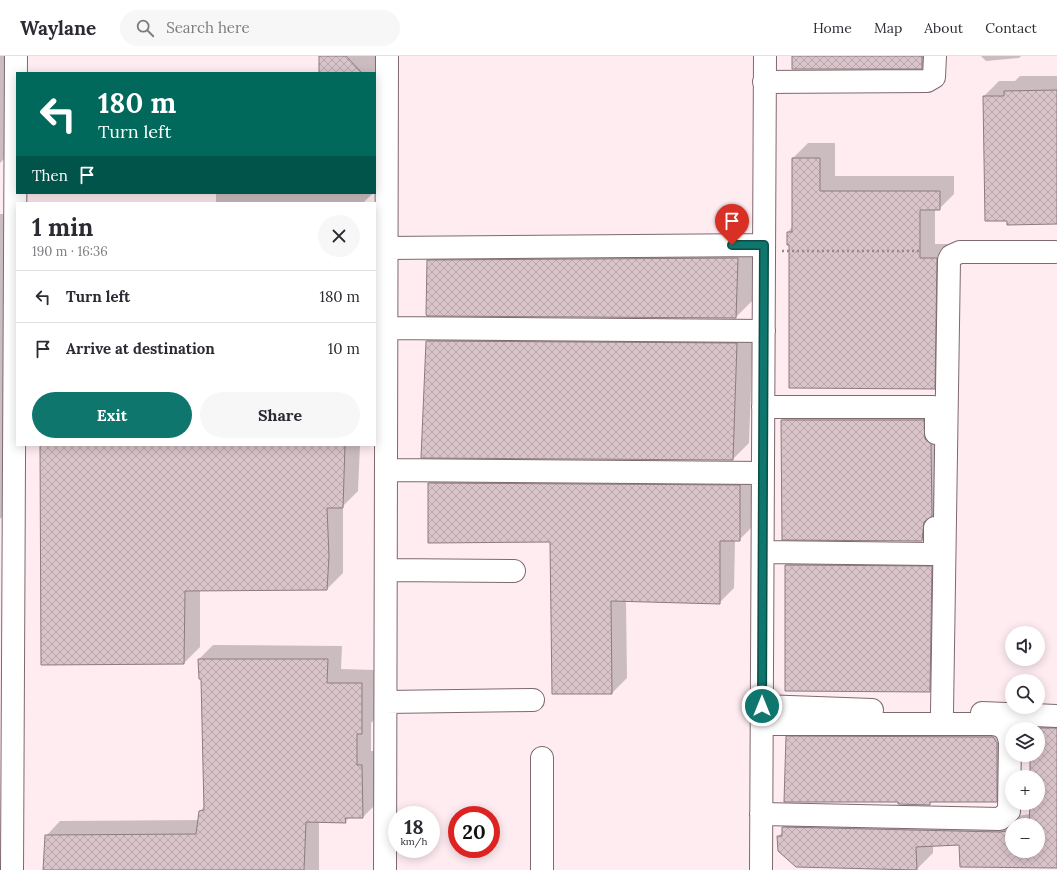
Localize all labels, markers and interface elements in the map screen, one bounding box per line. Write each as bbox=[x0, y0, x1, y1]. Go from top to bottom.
search box bbox=[120, 10, 400, 46]
text: Waylane bbox=[20, 16, 96, 40]
icon: search bbox=[134, 17, 156, 39]
text: Search here bbox=[166, 18, 250, 37]
text: Home bbox=[813, 19, 852, 37]
text: Map bbox=[874, 19, 902, 37]
text: About bbox=[924, 19, 963, 37]
text: Contact bbox=[985, 19, 1037, 37]
text: 180 m bbox=[98, 85, 176, 121]
icon: left bbox=[32, 88, 84, 140]
text: Turn left bbox=[98, 120, 171, 143]
icon: arrive bbox=[76, 164, 98, 186]
text: Then bbox=[32, 166, 68, 185]
pin bbox=[715, 204, 749, 245]
icon: arrive bbox=[721, 210, 743, 232]
text: 1 min bbox=[32, 212, 93, 243]
button: close bbox=[318, 215, 360, 257]
text: 190 m · 16:36 bbox=[32, 243, 108, 260]
icon: left bbox=[32, 286, 54, 308]
text: Turn left bbox=[66, 287, 130, 306]
text: 180 m bbox=[319, 287, 360, 306]
icon: arrive bbox=[32, 338, 54, 360]
text: Arrive at destination bbox=[66, 339, 215, 358]
text: 10 m bbox=[328, 339, 360, 358]
button: Exit bbox=[32, 392, 192, 438]
button: Share bbox=[200, 392, 360, 438]
map controls bbox=[1005, 626, 1045, 858]
button: sound bbox=[1005, 626, 1045, 666]
button: search bbox=[1005, 674, 1045, 714]
position arrow bbox=[741, 685, 783, 727]
button: layers bbox=[1005, 722, 1045, 762]
button: + bbox=[1005, 770, 1045, 810]
speed limit sign: 20 bbox=[448, 806, 500, 858]
text: 18 bbox=[404, 814, 424, 839]
button: − bbox=[1005, 818, 1045, 858]
text: km/h bbox=[400, 835, 428, 848]

